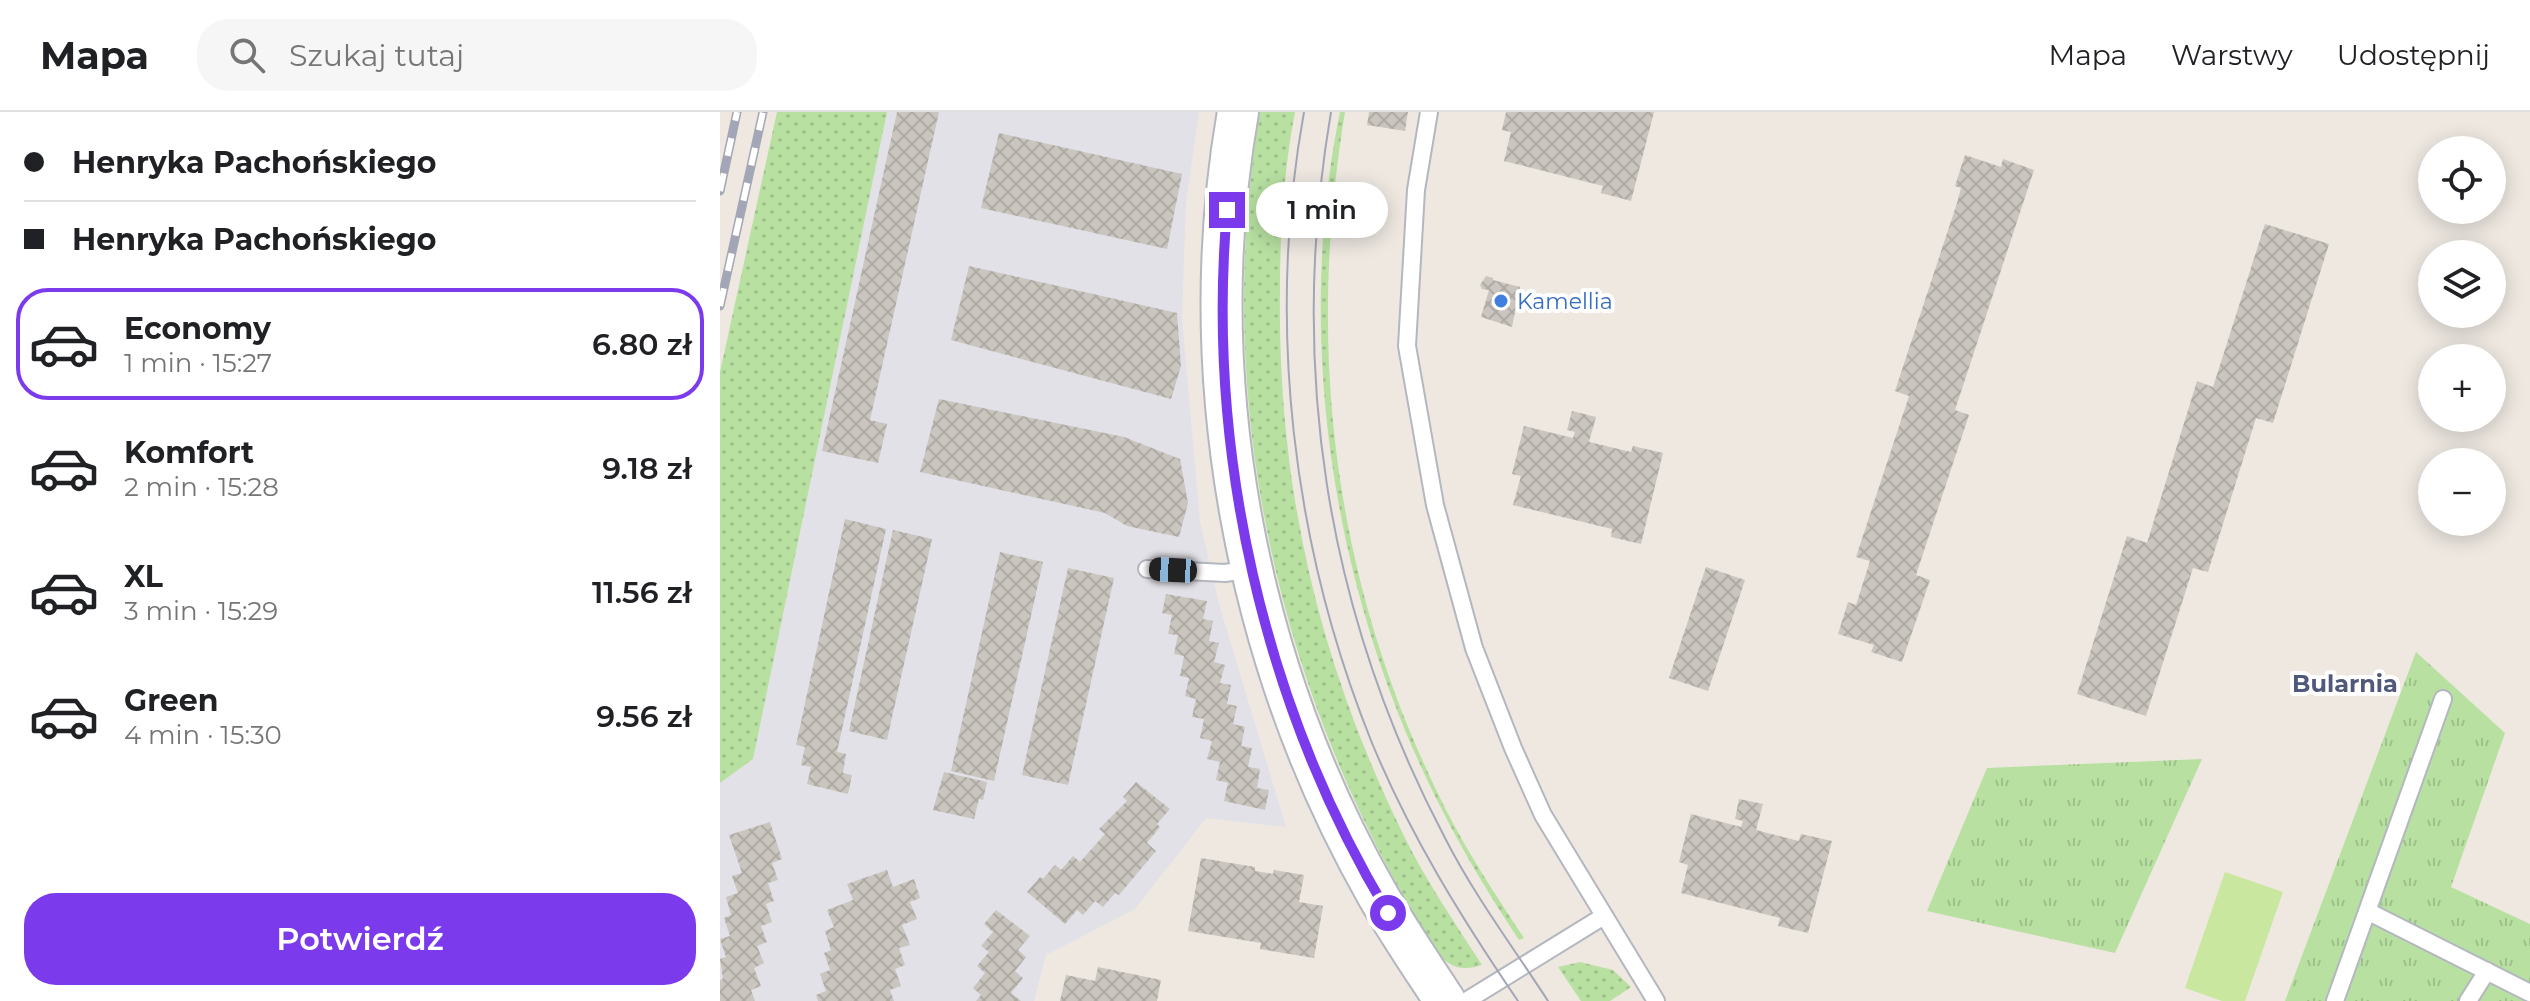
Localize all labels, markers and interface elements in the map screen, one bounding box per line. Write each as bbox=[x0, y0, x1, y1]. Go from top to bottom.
search box bbox=[197, 19, 757, 91]
text: Mapa bbox=[40, 32, 149, 79]
icon: search bbox=[225, 33, 269, 77]
text: Szukaj tutaj bbox=[289, 37, 464, 74]
text: Mapa bbox=[2048, 38, 2127, 72]
text: Warstwy bbox=[2171, 38, 2293, 72]
text: Udostępnij bbox=[2337, 38, 2490, 72]
map controls bbox=[2418, 136, 2506, 536]
button: locate bbox=[2418, 136, 2506, 224]
text: Henryka Pachońskiego bbox=[72, 144, 436, 181]
callout: 1 min bbox=[1255, 182, 1387, 238]
route end bbox=[1209, 192, 1245, 228]
text: 1 min bbox=[1287, 194, 1357, 226]
text: Henryka Pachońskiego bbox=[72, 221, 436, 258]
button: layers bbox=[2418, 240, 2506, 328]
place label: Kamellia bbox=[1517, 288, 1613, 315]
marker: Kamellia bbox=[1492, 292, 1510, 310]
icon: car bbox=[28, 308, 100, 380]
text: Economy bbox=[124, 310, 271, 347]
text: 6.80 zł bbox=[592, 326, 692, 363]
button: + bbox=[2418, 344, 2506, 432]
text: 1 min · 15:27 bbox=[124, 347, 272, 379]
icon: car bbox=[28, 432, 100, 504]
text: Komfort bbox=[124, 434, 254, 471]
button: − bbox=[2418, 448, 2506, 536]
text: 9.18 zł bbox=[602, 450, 692, 487]
text: 2 min · 15:28 bbox=[124, 471, 279, 503]
icon: car bbox=[28, 556, 100, 628]
car bbox=[1148, 557, 1198, 583]
text: XL bbox=[124, 558, 163, 595]
text: 11.56 zł bbox=[592, 574, 692, 611]
text: 3 min · 15:29 bbox=[124, 595, 278, 627]
district label: Bularnia bbox=[2292, 669, 2398, 698]
icon: car bbox=[28, 680, 100, 752]
text: Green bbox=[124, 682, 218, 719]
text: 9.56 zł bbox=[596, 698, 692, 735]
text: 4 min · 15:30 bbox=[124, 719, 282, 751]
button: Potwierdź bbox=[24, 893, 696, 985]
route start bbox=[1370, 895, 1406, 931]

